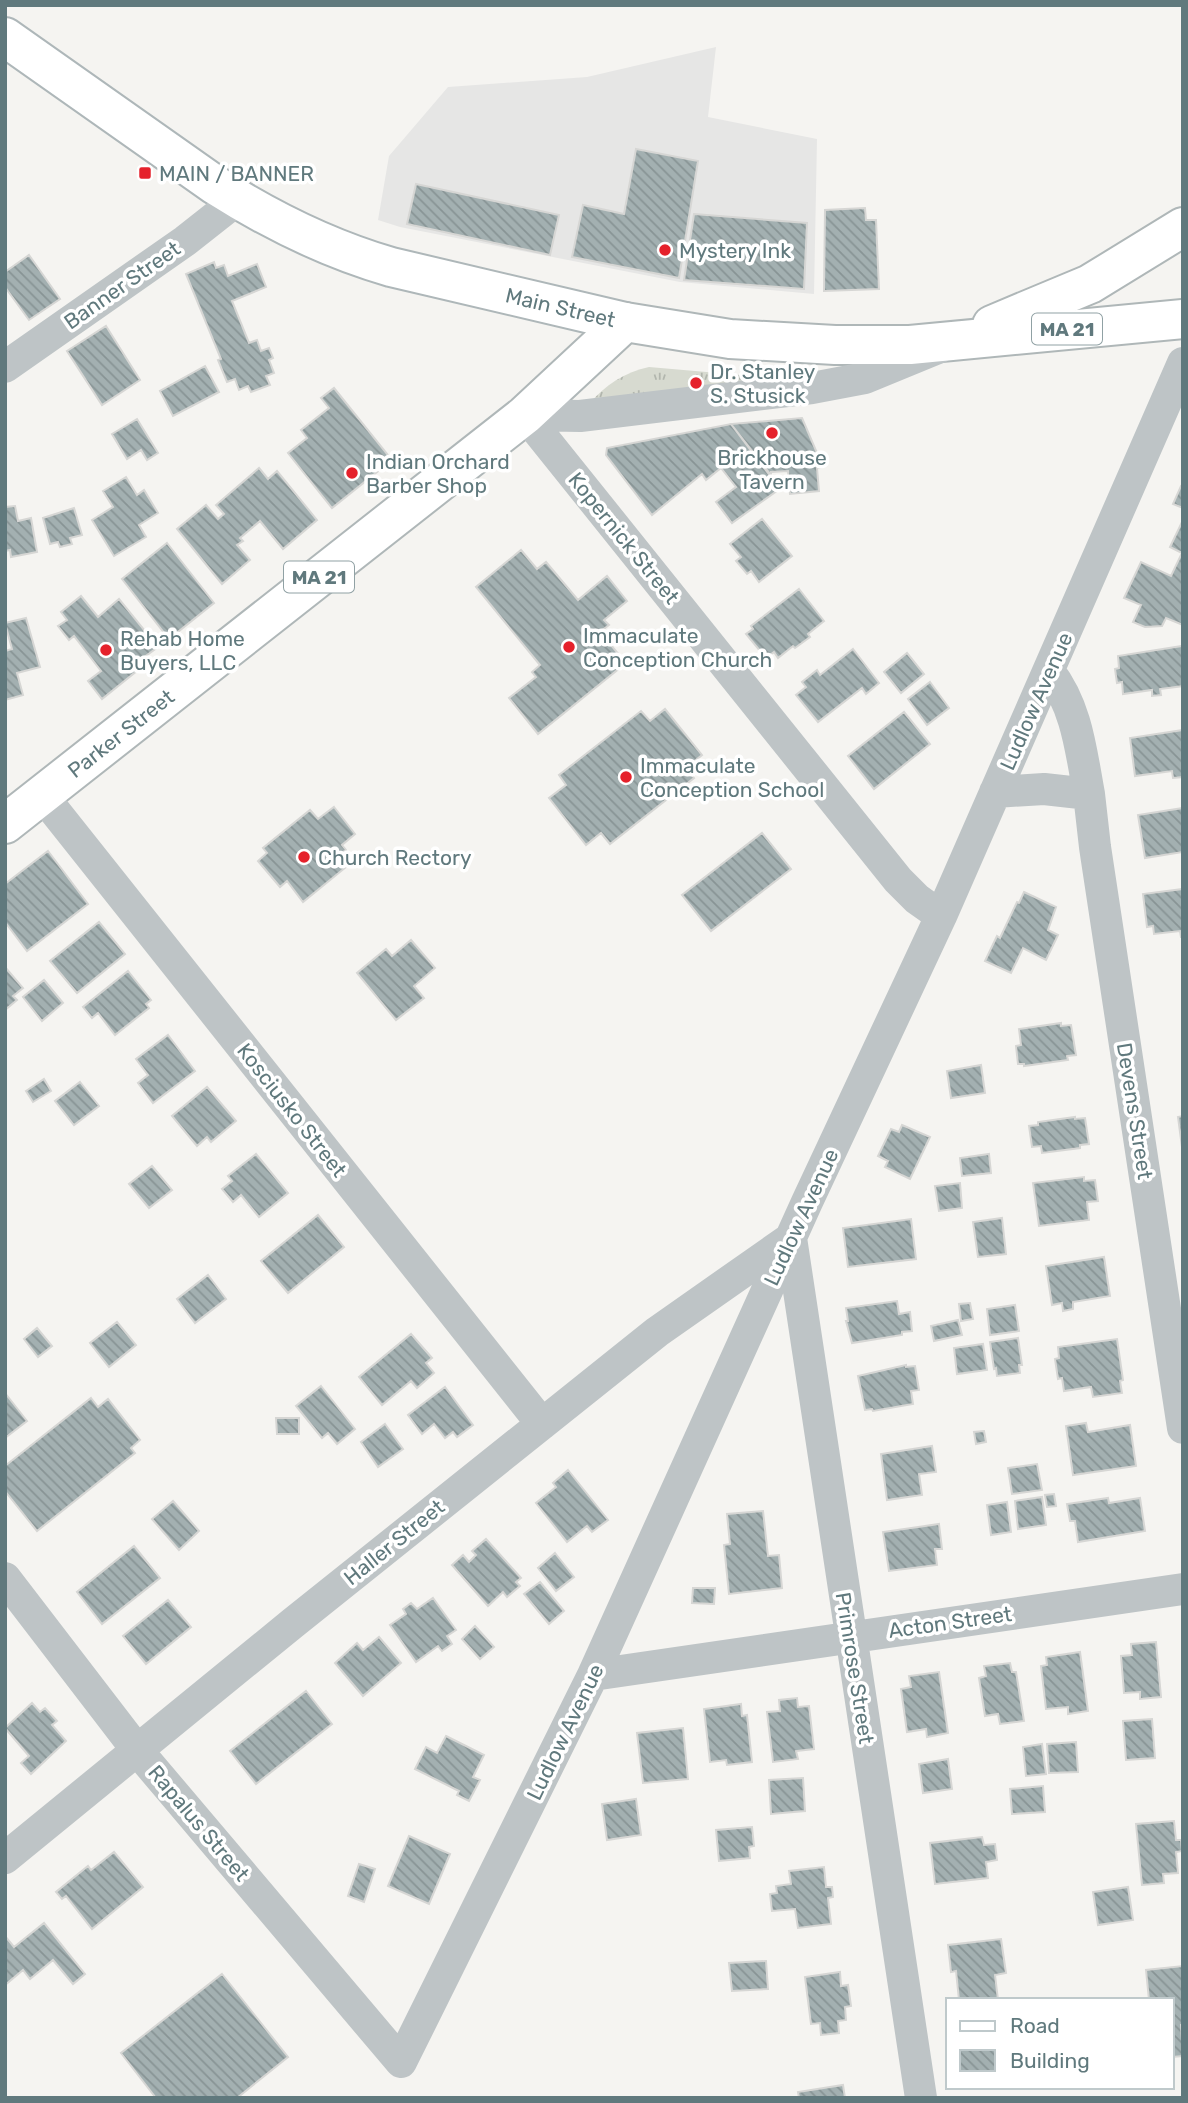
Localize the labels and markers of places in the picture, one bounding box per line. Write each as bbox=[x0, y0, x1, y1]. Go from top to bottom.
place label: MAIN / BANNER bbox=[159, 161, 314, 186]
marker: MAIN / BANNER bbox=[137, 165, 153, 181]
place label: Mystery Ink bbox=[679, 238, 791, 263]
marker: Mystery Ink bbox=[657, 242, 673, 258]
place label: Dr. Stanley S. Stusick bbox=[710, 359, 816, 408]
marker: Dr. Stanley S. Stusick bbox=[688, 375, 704, 391]
marker: Brickhouse Tavern bbox=[764, 425, 780, 441]
place label: Brickhouse Tavern bbox=[717, 445, 827, 494]
place label: Indian Orchard Barber Shop bbox=[366, 449, 510, 498]
marker: Indian Orchard Barber Shop bbox=[344, 465, 360, 481]
place label: Immaculate Conception Church bbox=[583, 623, 772, 672]
place label: Rehab Home Buyers, LLC bbox=[120, 626, 245, 675]
marker: Immaculate Conception Church bbox=[561, 639, 577, 655]
marker: Rehab Home Buyers, LLC bbox=[98, 642, 114, 658]
place label: Immaculate Conception School bbox=[640, 753, 824, 802]
marker: Immaculate Conception School bbox=[618, 769, 634, 785]
place label: Church Rectory bbox=[318, 845, 472, 870]
marker: Church Rectory bbox=[296, 849, 312, 865]

